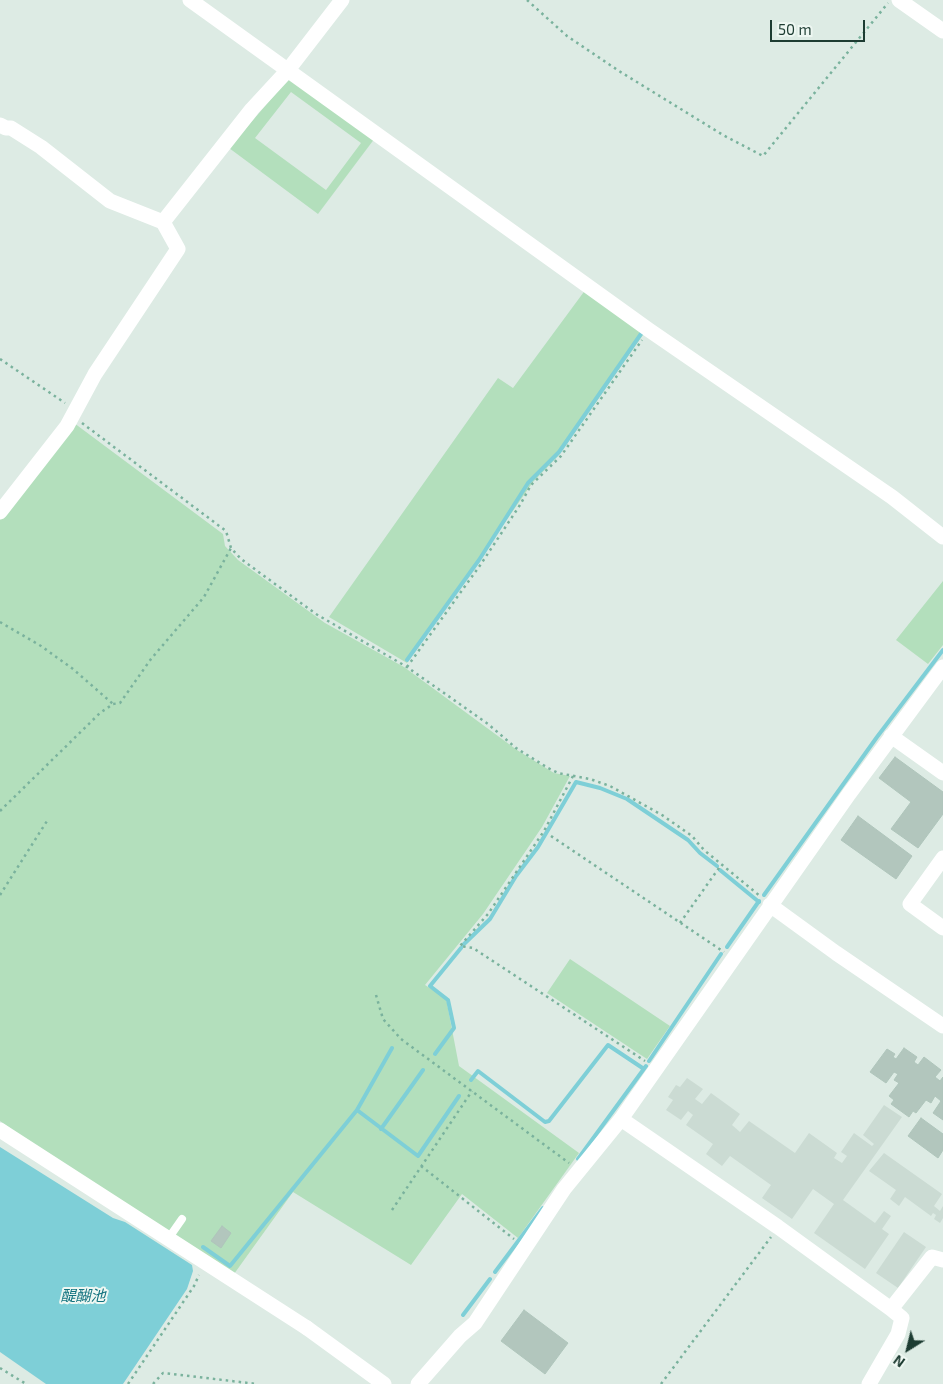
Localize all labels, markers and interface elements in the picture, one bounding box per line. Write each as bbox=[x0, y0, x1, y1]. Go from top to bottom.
scale bar bbox=[773, 10, 868, 42]
text: 50 m bbox=[778, 20, 812, 38]
water label: 醍醐池 bbox=[61, 1287, 105, 1305]
north arrow bbox=[883, 1324, 933, 1374]
text: N bbox=[890, 1352, 908, 1371]

